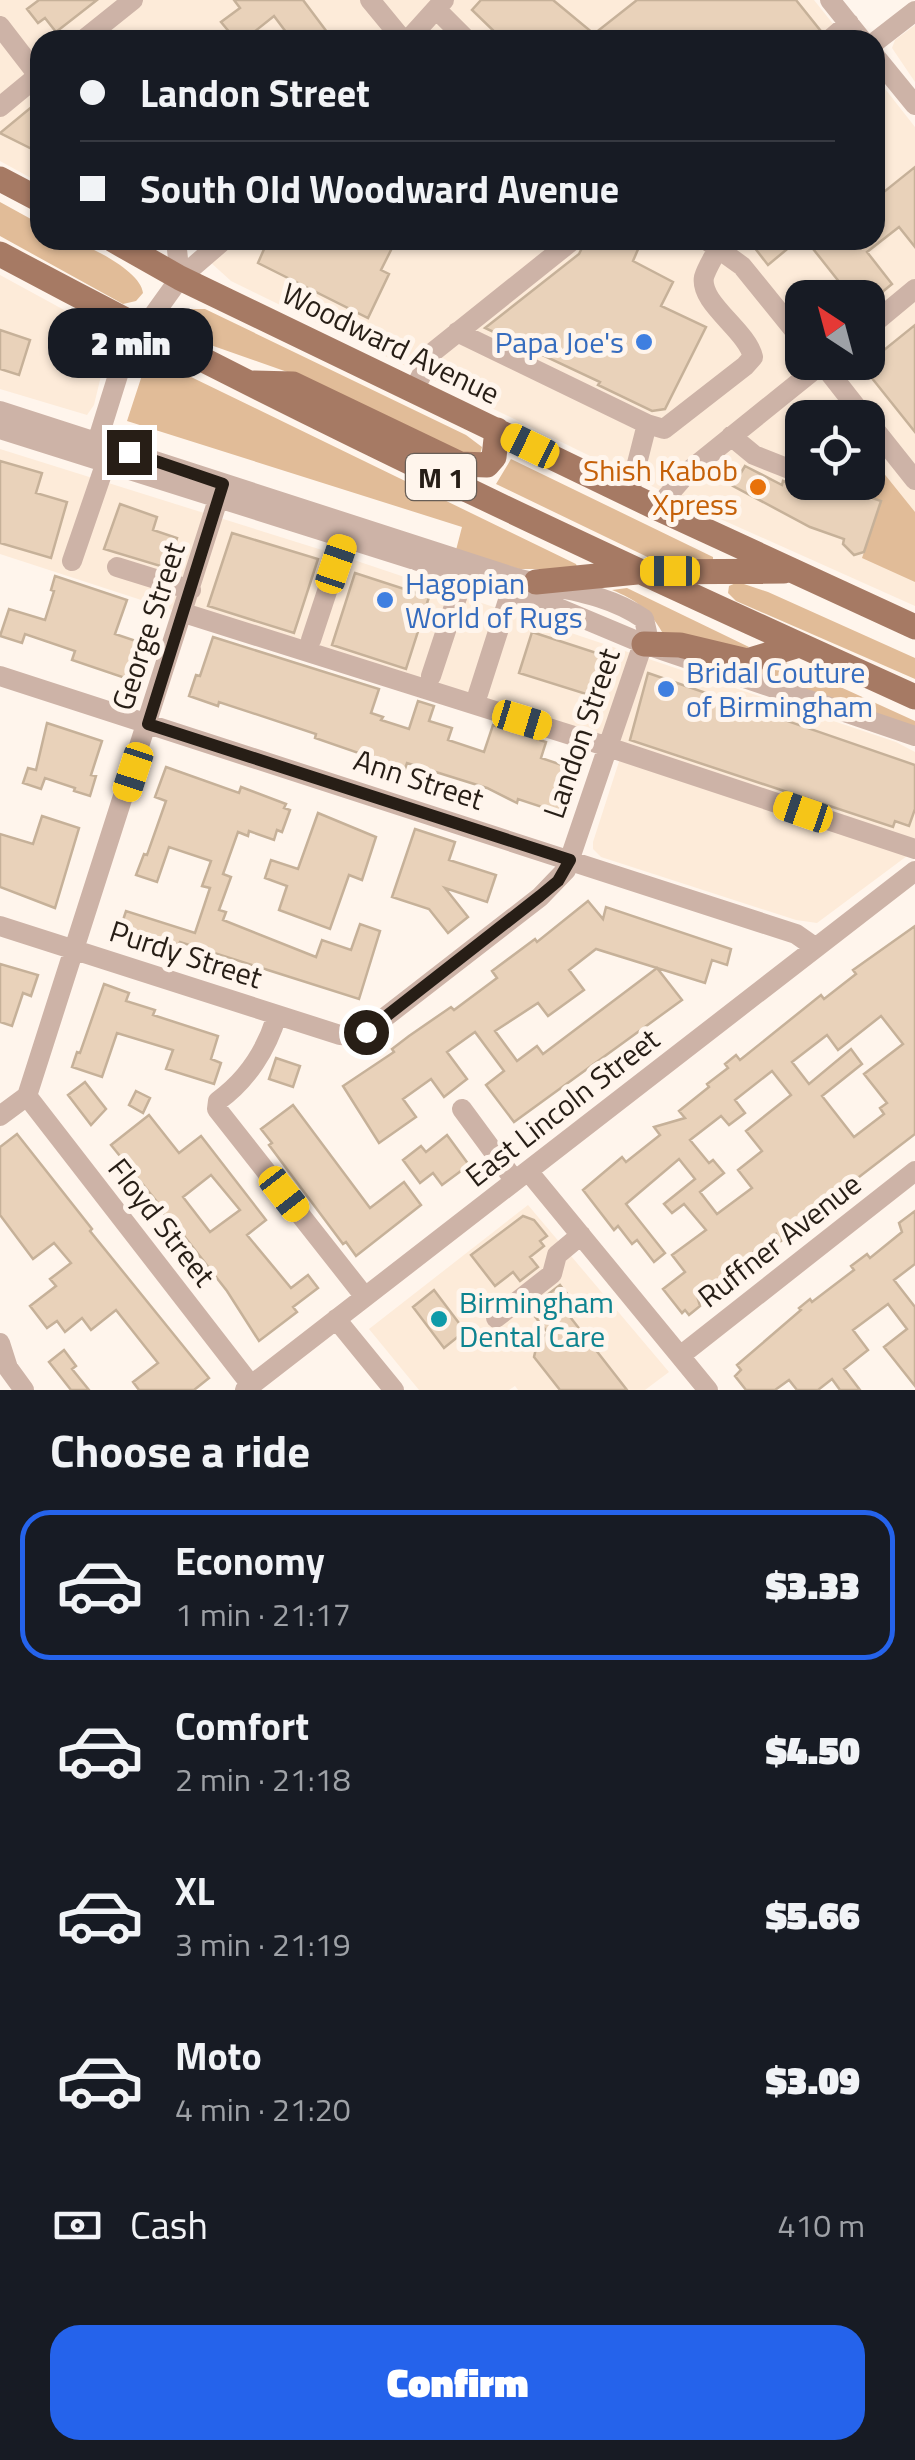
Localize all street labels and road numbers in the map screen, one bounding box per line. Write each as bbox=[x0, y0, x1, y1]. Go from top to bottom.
street label: Woodward Avenue bbox=[274, 270, 508, 416]
road number: M 1 bbox=[406, 454, 476, 500]
street label: George Street bbox=[99, 536, 197, 716]
street label: Landon Street bbox=[530, 641, 632, 824]
street label: Ann Street bbox=[348, 736, 490, 822]
street label: Purdy Street bbox=[104, 908, 269, 1000]
street label: East Lincoln Street bbox=[455, 1016, 669, 1198]
street label: Floyd Street bbox=[97, 1148, 227, 1297]
street label: Ruffner Avenue bbox=[688, 1161, 870, 1319]

